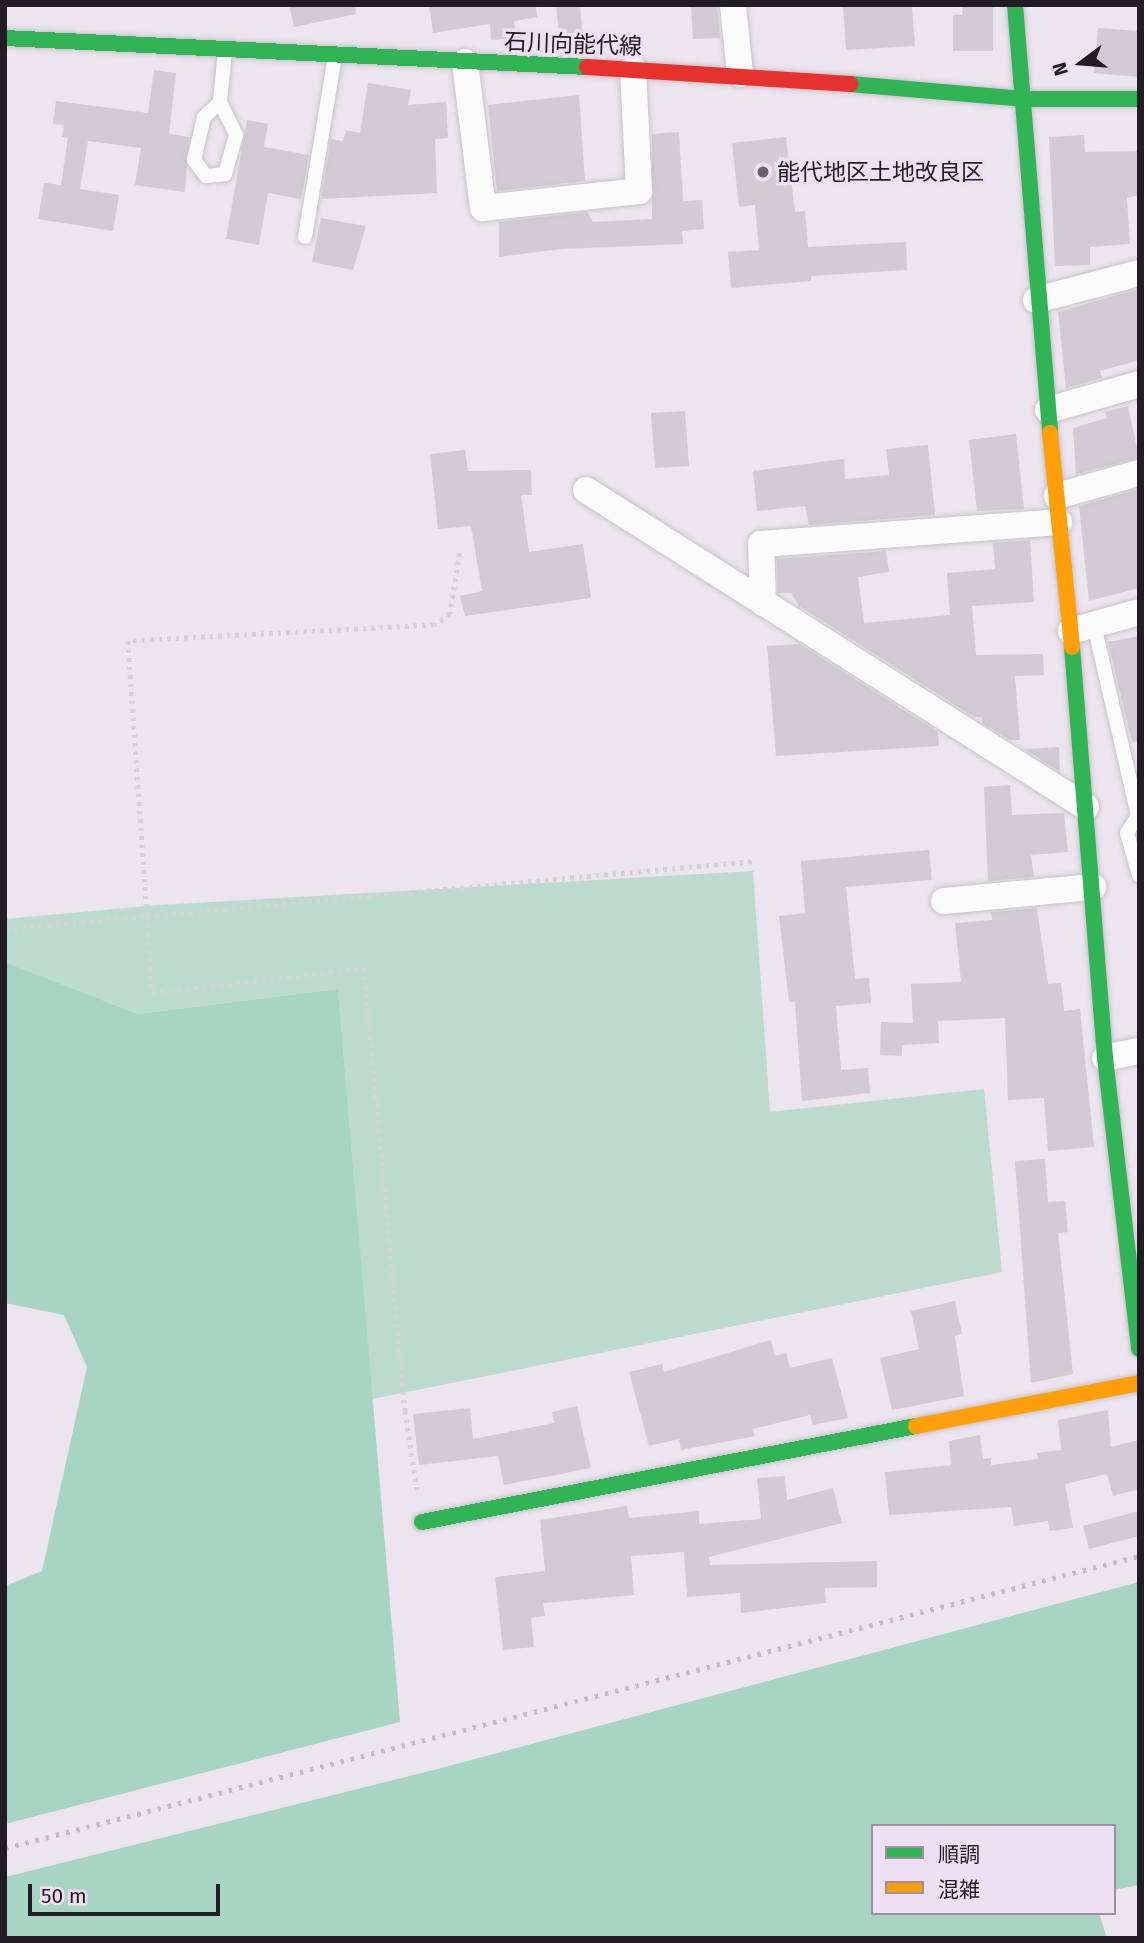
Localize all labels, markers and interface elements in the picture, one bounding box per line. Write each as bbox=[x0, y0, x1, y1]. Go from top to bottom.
street label: 石川向能代線 bbox=[504, 28, 642, 60]
north arrow bbox=[1046, 28, 1116, 98]
text: N bbox=[1048, 60, 1073, 78]
place label: 能代地区土地改良区 bbox=[777, 158, 984, 186]
marker: 能代地区土地改良区 bbox=[755, 164, 771, 180]
legend bbox=[871, 1824, 1116, 1915]
text: 順調 bbox=[938, 1842, 980, 1868]
scale bar bbox=[32, 1870, 224, 1914]
text: 混雑 bbox=[938, 1877, 980, 1903]
text: 50 m bbox=[41, 1883, 87, 1909]

